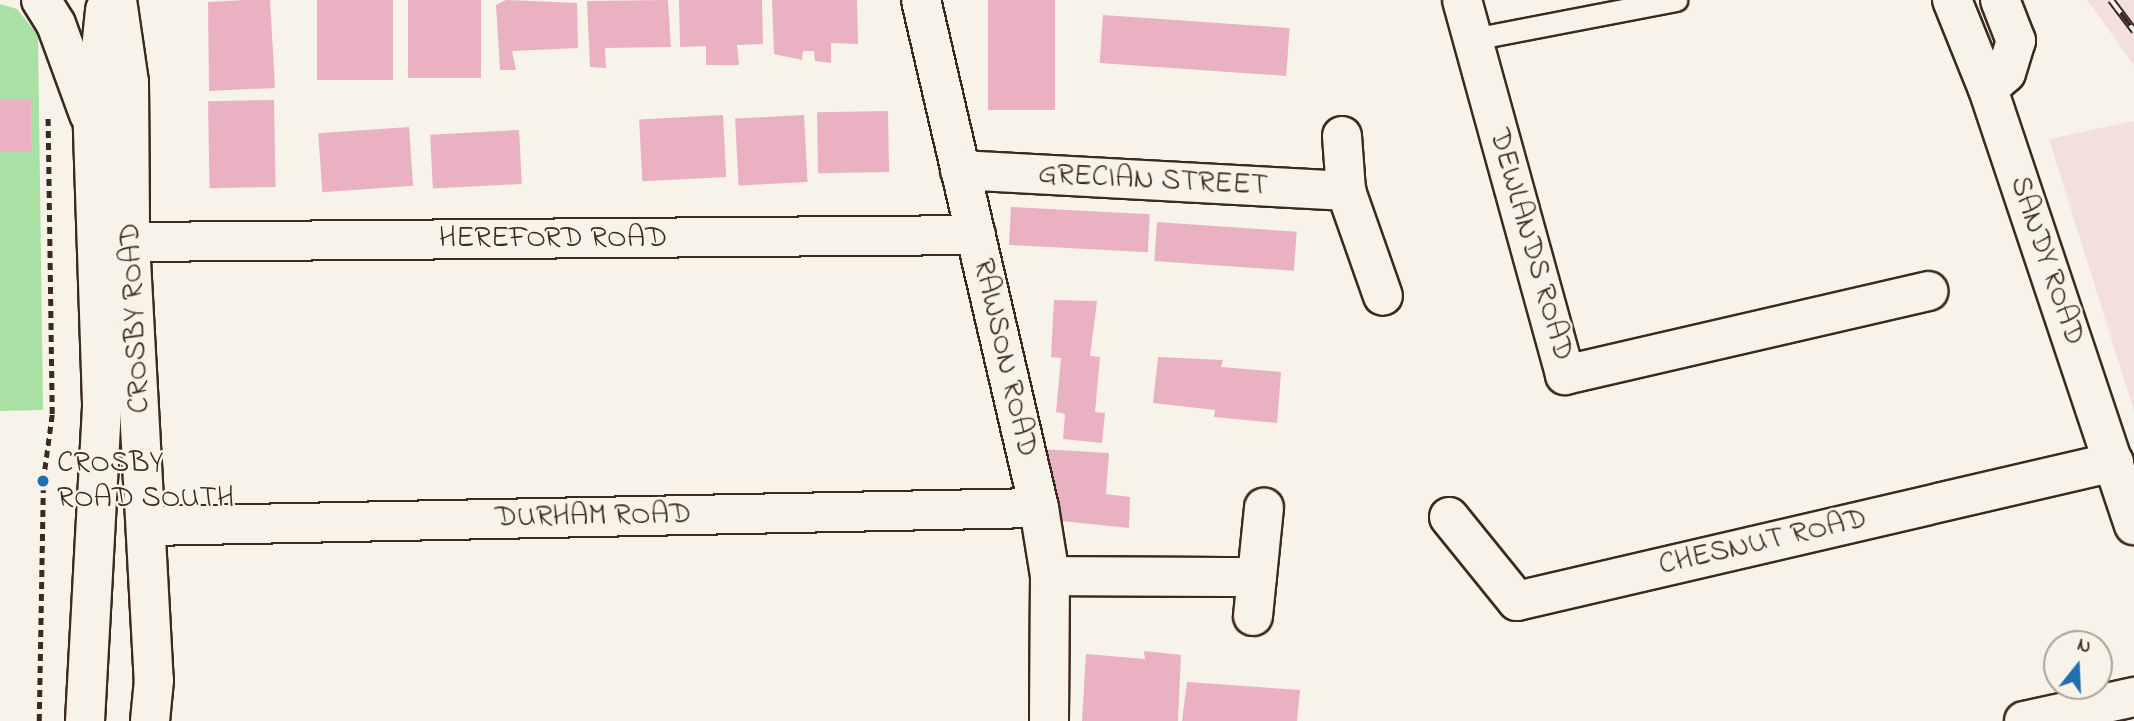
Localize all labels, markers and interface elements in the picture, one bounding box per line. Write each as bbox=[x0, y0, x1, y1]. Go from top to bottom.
street label: DEWLANDS ROAD bbox=[1480, 125, 1580, 365]
street label: GRECIAN STREET bbox=[1037, 157, 1269, 205]
street label: SANDY ROAD bbox=[2000, 172, 2092, 350]
street label: HEREFORD ROAD bbox=[439, 221, 667, 257]
street label: CROSBY ROAD bbox=[113, 222, 159, 414]
street label: RAWSON ROAD bbox=[964, 255, 1044, 461]
place label: CROSBY ROAD SOUTH bbox=[57, 446, 234, 516]
marker: CROSBY ROAD SOUTH bbox=[35, 473, 51, 489]
street label: DURHAM ROAD bbox=[495, 497, 691, 537]
street label: CHESNUT ROAD bbox=[1656, 502, 1870, 584]
north arrow bbox=[2043, 630, 2113, 700]
text: N bbox=[2074, 632, 2094, 661]

